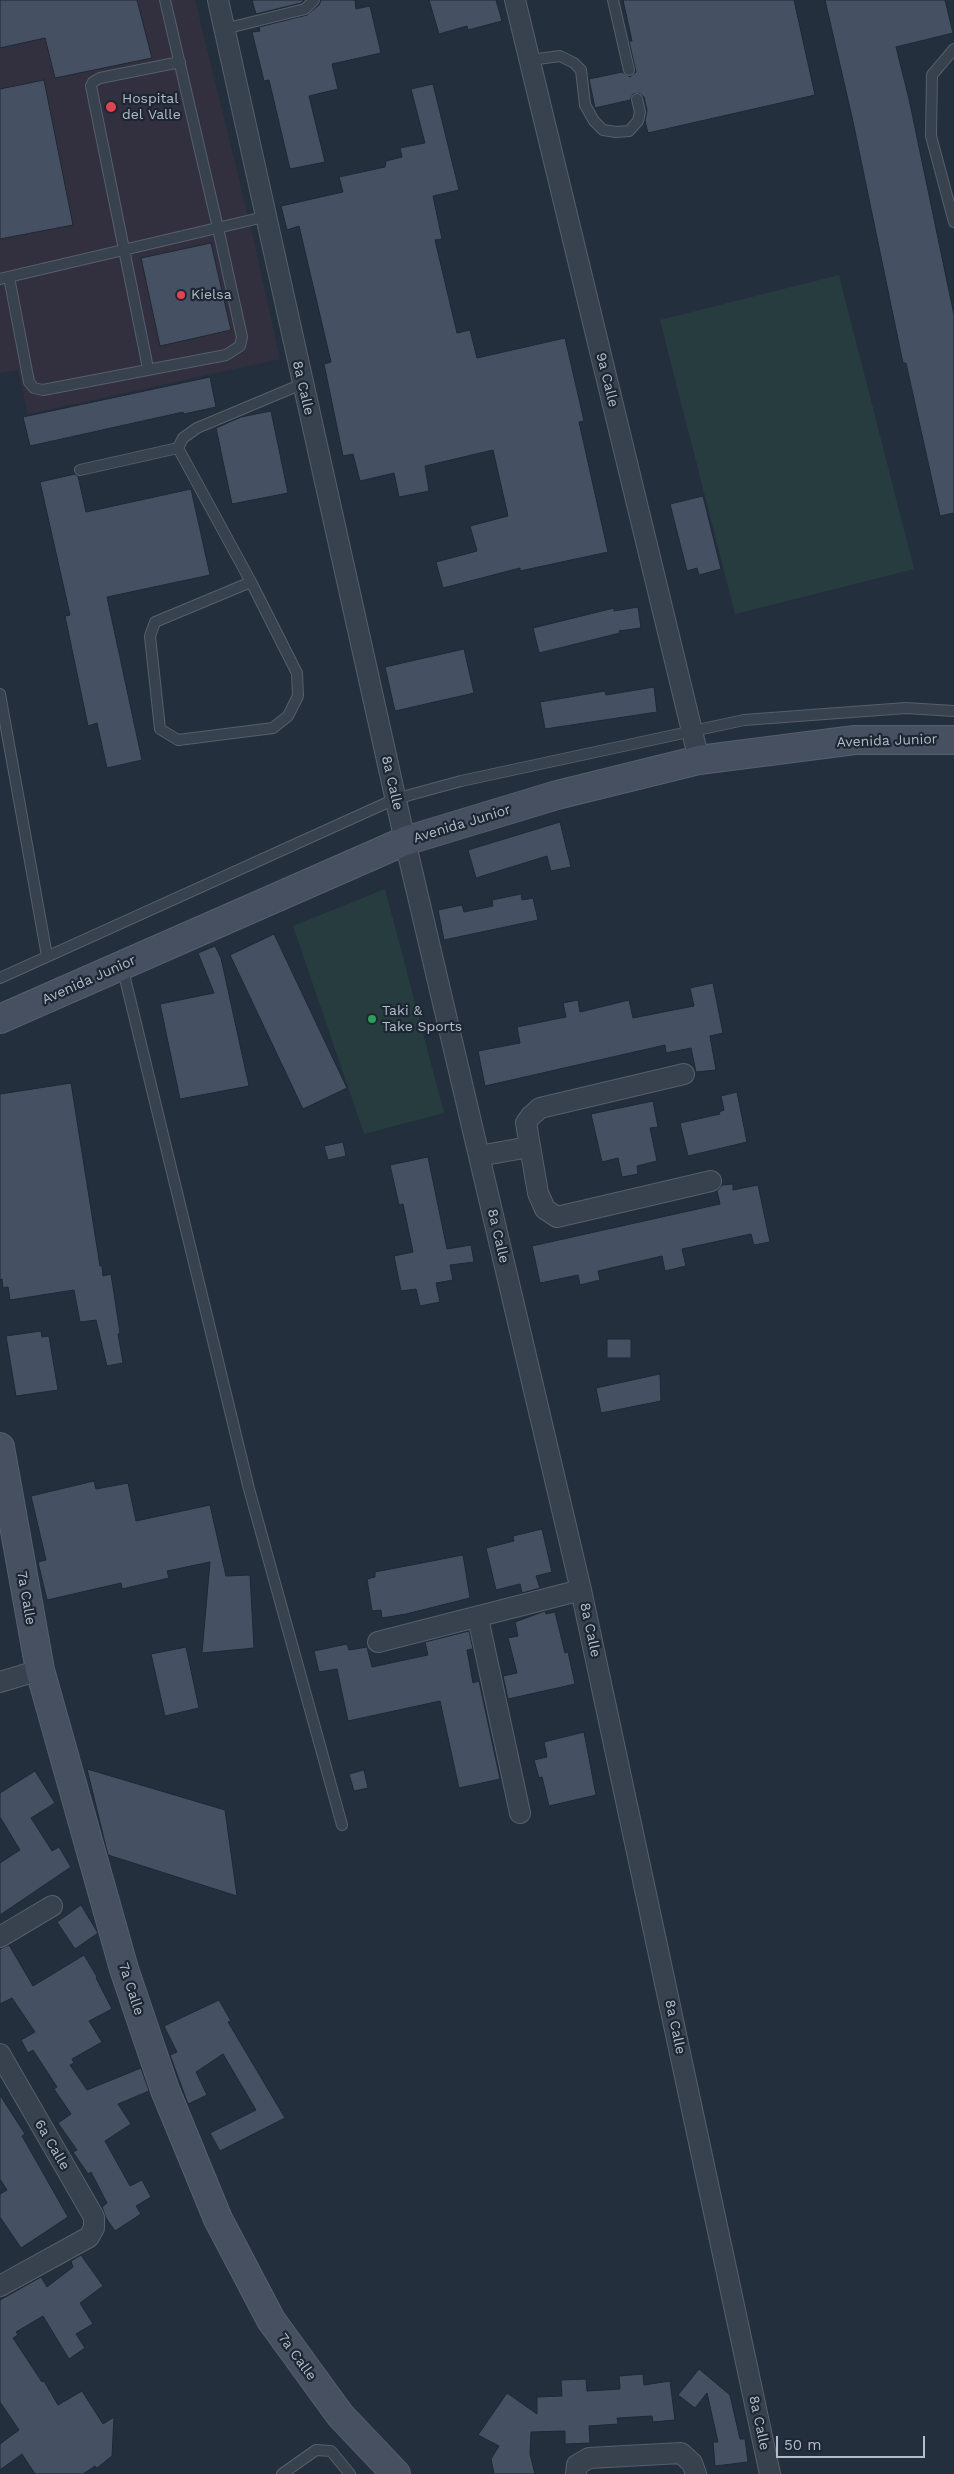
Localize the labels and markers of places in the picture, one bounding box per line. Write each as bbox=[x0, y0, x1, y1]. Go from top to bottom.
place label: Hospital del Valle bbox=[122, 91, 181, 124]
marker: Hospital del Valle bbox=[104, 100, 118, 114]
place label: Kielsa bbox=[191, 287, 232, 303]
marker: Kielsa bbox=[175, 289, 187, 301]
place label: Taki & Take Sports bbox=[382, 1003, 462, 1036]
marker: Taki & Take Sports bbox=[366, 1013, 378, 1025]

